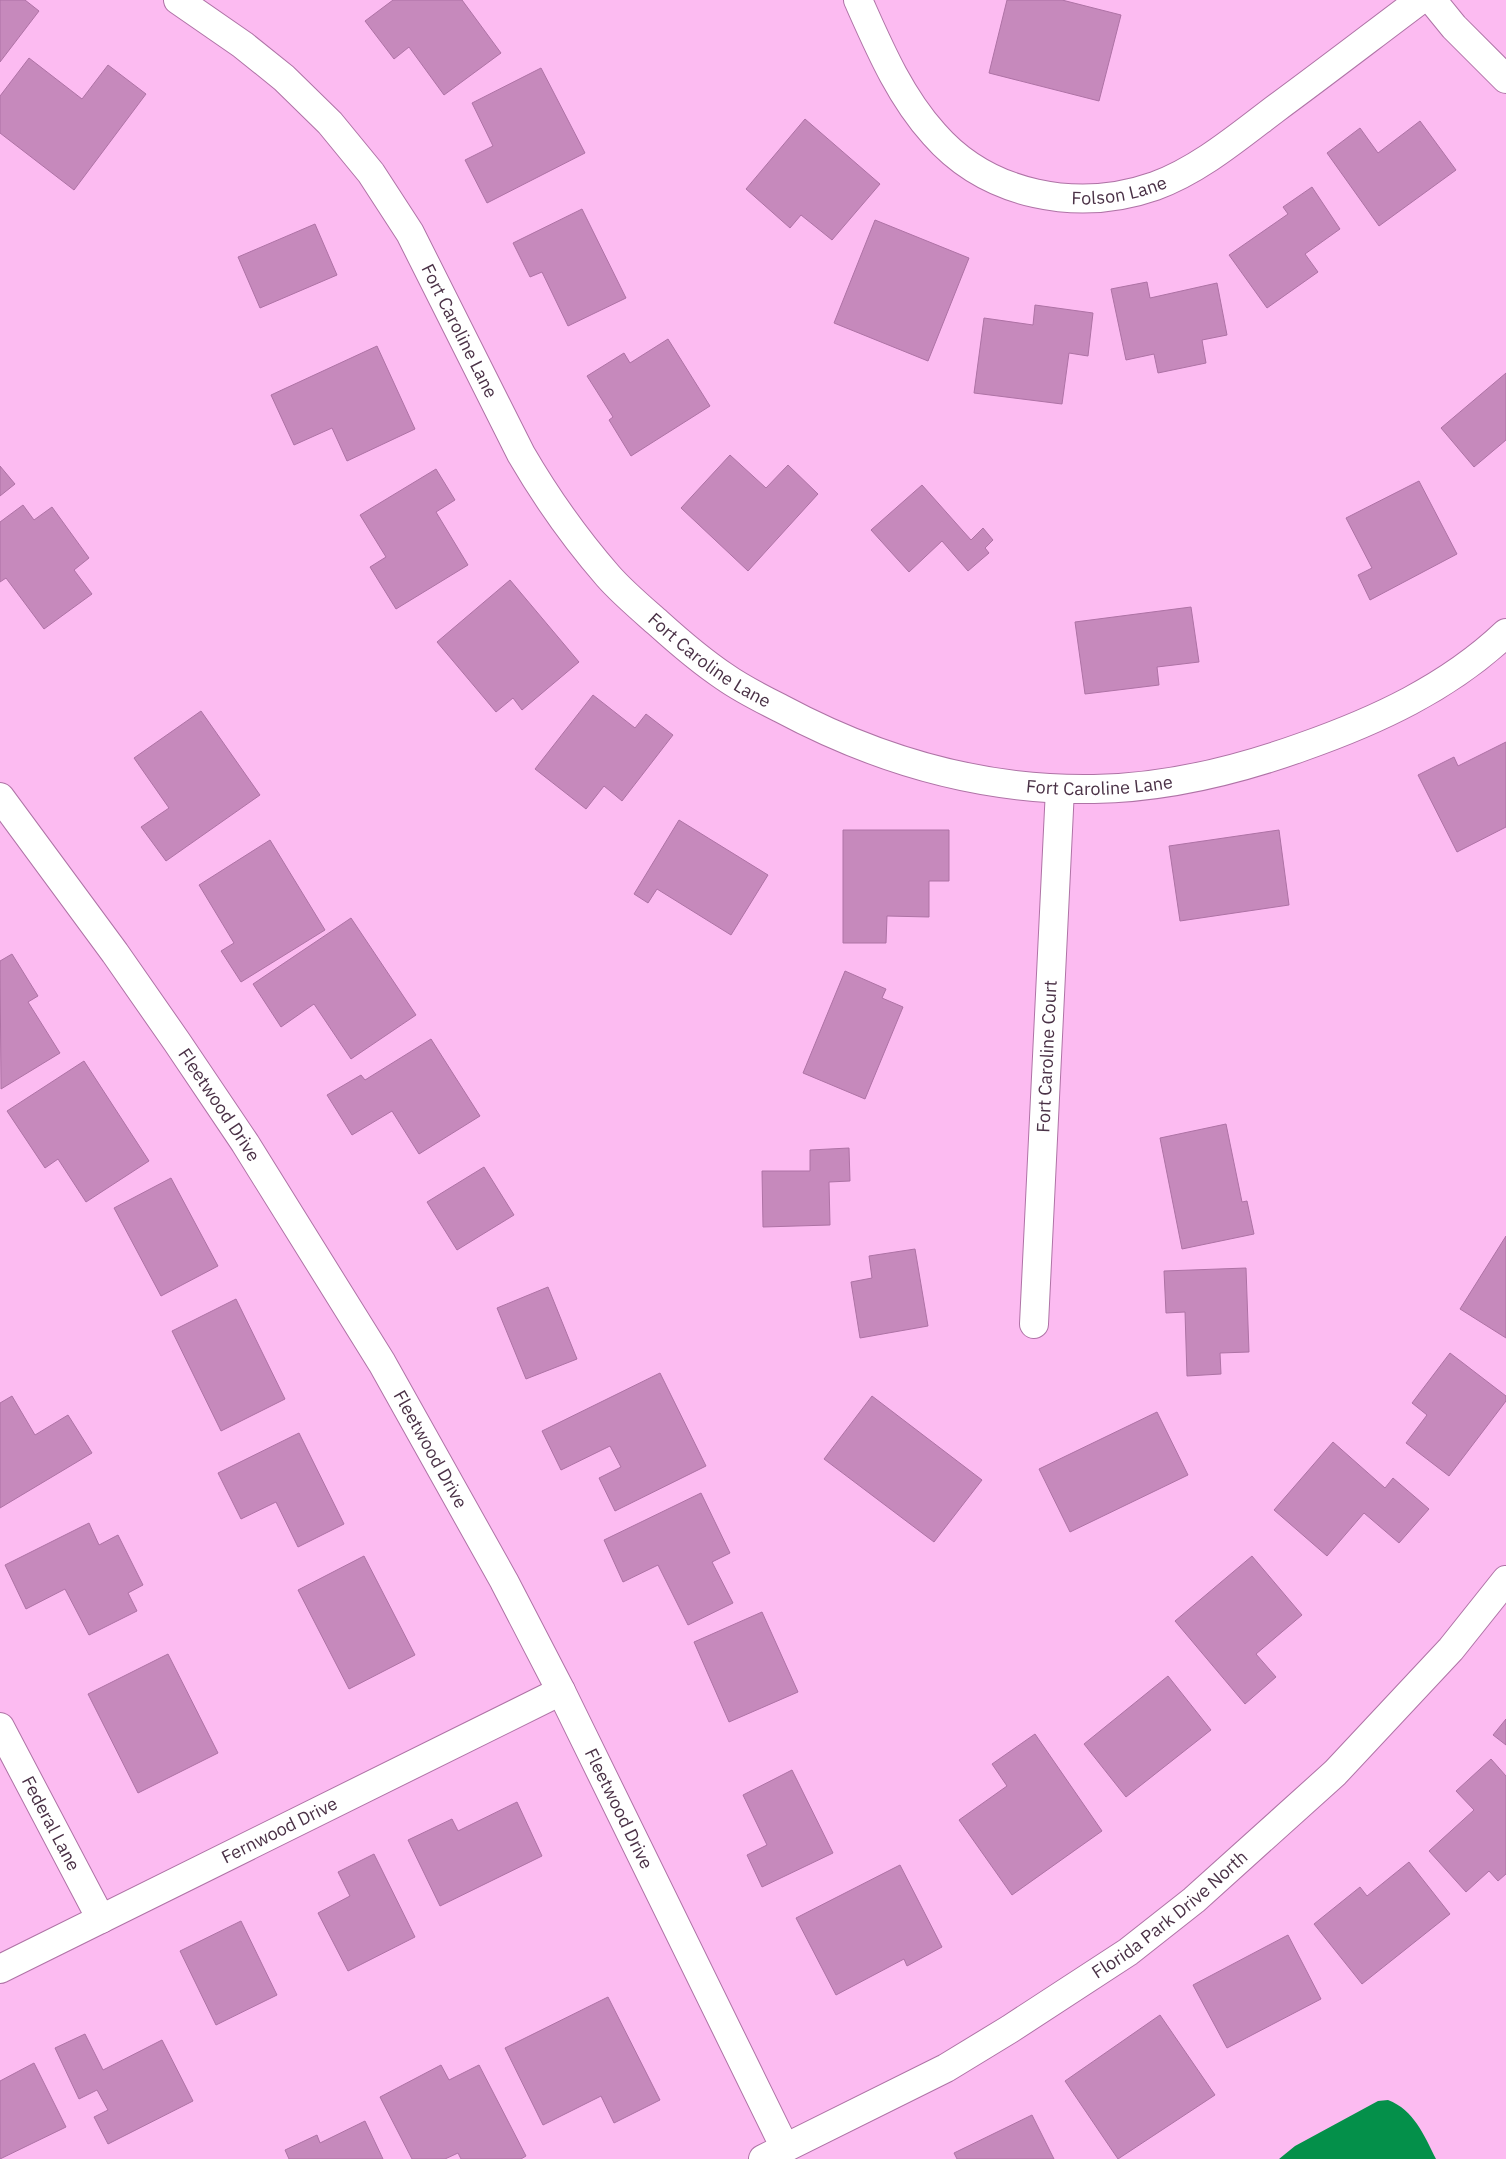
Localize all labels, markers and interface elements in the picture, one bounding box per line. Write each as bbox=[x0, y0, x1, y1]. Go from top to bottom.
street label: Folson Lane bbox=[1071, 170, 1170, 209]
street label: Fort Caroline Lane bbox=[416, 260, 503, 402]
street label: Fort Caroline Lane bbox=[643, 608, 775, 713]
street label: Fort Caroline Lane bbox=[1025, 770, 1174, 800]
street label: Fort Caroline Court bbox=[1031, 979, 1062, 1133]
street label: Fleetwood Drive bbox=[173, 1044, 266, 1166]
street label: Fleetwood Drive bbox=[389, 1386, 473, 1512]
street label: Fleetwood Drive bbox=[580, 1744, 658, 1873]
street label: Federal Lane bbox=[17, 1772, 86, 1875]
street label: Fernwood Drive bbox=[217, 1792, 341, 1868]
street label: Florida Park Drive North bbox=[1087, 1845, 1252, 1984]

